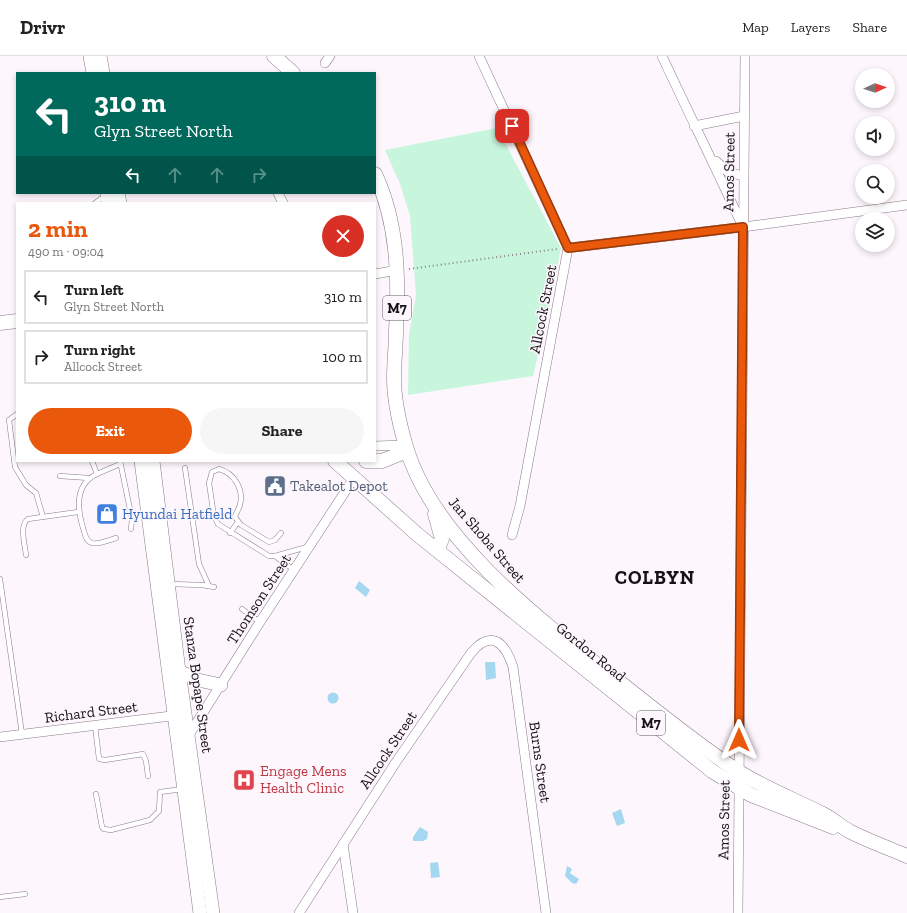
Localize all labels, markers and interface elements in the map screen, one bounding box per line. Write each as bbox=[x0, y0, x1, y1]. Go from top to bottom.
text: Drivr bbox=[20, 16, 65, 39]
text: Map bbox=[742, 19, 769, 36]
text: Layers bbox=[791, 19, 830, 36]
text: Share bbox=[852, 19, 887, 36]
north arrow bbox=[855, 68, 895, 108]
map controls bbox=[855, 68, 895, 252]
text: 310 m bbox=[94, 86, 166, 119]
icon: left bbox=[28, 88, 80, 140]
pin bbox=[495, 109, 529, 143]
icon: arrive bbox=[501, 115, 523, 137]
button: sound bbox=[855, 116, 895, 156]
text: Glyn Street North bbox=[94, 120, 233, 142]
street label: Amos Street bbox=[719, 131, 739, 212]
icon: left bbox=[122, 164, 144, 186]
icon: ahead bbox=[164, 164, 186, 186]
icon: ahead bbox=[206, 164, 228, 186]
icon: right bbox=[248, 164, 270, 186]
button: search bbox=[855, 164, 895, 204]
button: layers bbox=[855, 212, 895, 252]
text: 2 min bbox=[28, 214, 88, 243]
button: close bbox=[322, 215, 364, 257]
text: 490 m · 09:04 bbox=[28, 244, 104, 259]
street label: Allcock Street bbox=[526, 263, 561, 355]
text: Turn left bbox=[64, 281, 124, 299]
icon: left bbox=[30, 286, 52, 308]
text: 310 m bbox=[324, 288, 362, 306]
road number: M7 bbox=[383, 296, 411, 320]
text: Glyn Street North bbox=[64, 299, 164, 314]
text: Turn right bbox=[64, 341, 135, 359]
icon: right bbox=[30, 346, 52, 368]
text: 100 m bbox=[323, 348, 362, 366]
text: Allcock Street bbox=[64, 359, 142, 374]
button: Exit bbox=[28, 408, 192, 454]
button: Share bbox=[200, 408, 364, 454]
public building icon: Takealot Depot bbox=[262, 473, 288, 499]
place label: Takealot Depot bbox=[290, 477, 388, 495]
street label: Jan Shoba Street bbox=[445, 493, 529, 587]
shop icon: Hyundai Hatfield bbox=[94, 501, 120, 527]
place label: Hyundai Hatfield bbox=[122, 505, 233, 523]
street label: Thomson Street bbox=[223, 550, 295, 648]
district label: COLBYN bbox=[615, 566, 695, 589]
street label: Stanza Bopape Street bbox=[180, 616, 217, 755]
street label: Gordon Road bbox=[552, 618, 630, 686]
street label: Richard Street bbox=[44, 697, 139, 727]
street label: Allcock Street bbox=[355, 707, 421, 792]
road number: M7 bbox=[637, 711, 665, 735]
position arrow bbox=[718, 719, 760, 761]
street label: Burns Street bbox=[525, 720, 555, 804]
place label: Engage Mens Health Clinic bbox=[260, 762, 347, 797]
hospital icon: Engage Mens Health Clinic bbox=[231, 767, 257, 793]
street label: Amos Street bbox=[714, 779, 734, 860]

